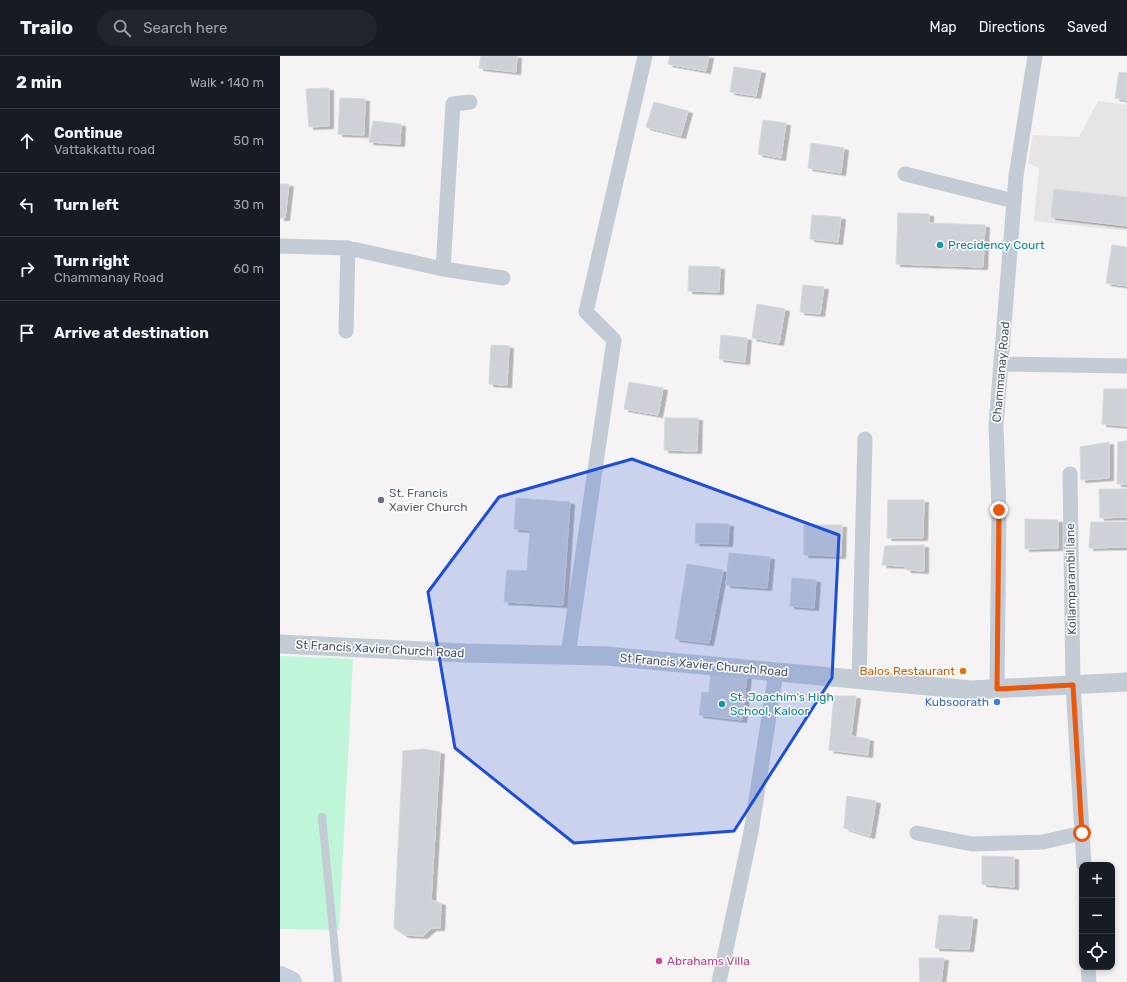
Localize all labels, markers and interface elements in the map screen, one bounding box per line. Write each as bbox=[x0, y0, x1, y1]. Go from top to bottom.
search box bbox=[97, 10, 377, 46]
text: Trailo bbox=[20, 16, 73, 39]
icon: search bbox=[111, 17, 133, 39]
text: Search here bbox=[143, 19, 227, 37]
text: Map bbox=[930, 19, 957, 36]
text: Directions bbox=[979, 19, 1045, 36]
text: Saved bbox=[1067, 19, 1107, 36]
text: 2 min bbox=[16, 72, 62, 92]
text: Walk · 140 m bbox=[190, 75, 264, 90]
text: Continue bbox=[54, 124, 123, 142]
icon: ahead bbox=[16, 130, 38, 152]
text: 50 m bbox=[233, 133, 264, 148]
text: Vattakkattu road bbox=[54, 142, 155, 157]
icon: left bbox=[16, 194, 38, 216]
text: Turn left bbox=[54, 196, 119, 214]
text: 30 m bbox=[233, 197, 264, 212]
place label: Precidency Court bbox=[948, 238, 1045, 252]
marker: Precidency Court bbox=[935, 240, 945, 250]
text: Turn right bbox=[54, 252, 129, 270]
icon: right bbox=[16, 258, 38, 280]
text: 60 m bbox=[233, 261, 264, 276]
text: Chammanay Road bbox=[54, 270, 164, 285]
street label: Chammanay Road bbox=[990, 321, 1012, 423]
icon: arrive bbox=[16, 322, 38, 344]
text: Arrive at destination bbox=[54, 324, 209, 342]
place label: St. Francis Xavier Church bbox=[389, 486, 467, 514]
marker: St. Francis Xavier Church bbox=[376, 495, 386, 505]
route end bbox=[990, 501, 1008, 519]
street label: Kollamparambil lane bbox=[1063, 523, 1079, 635]
street label: St Francis Xavier Church Road bbox=[295, 638, 465, 660]
street label: St Francis Xavier Church Road bbox=[619, 651, 789, 679]
place label: Balos Restaurant bbox=[859, 664, 955, 678]
marker: Balos Restaurant bbox=[958, 666, 968, 676]
place label: St. Joachim's High School, Kaloor bbox=[730, 690, 834, 718]
place label: Kubsoorath bbox=[925, 695, 989, 709]
marker: Kubsoorath bbox=[992, 697, 1002, 707]
marker: St. Joachim's High School, Kaloor bbox=[717, 699, 727, 709]
route start bbox=[1073, 824, 1091, 842]
map controls bbox=[1079, 862, 1115, 970]
button: + bbox=[1079, 862, 1115, 898]
button: − bbox=[1079, 898, 1115, 934]
button: locate bbox=[1079, 934, 1115, 970]
place label: Abrahams Villa bbox=[667, 954, 750, 968]
marker: Abrahams Villa bbox=[654, 956, 664, 966]

